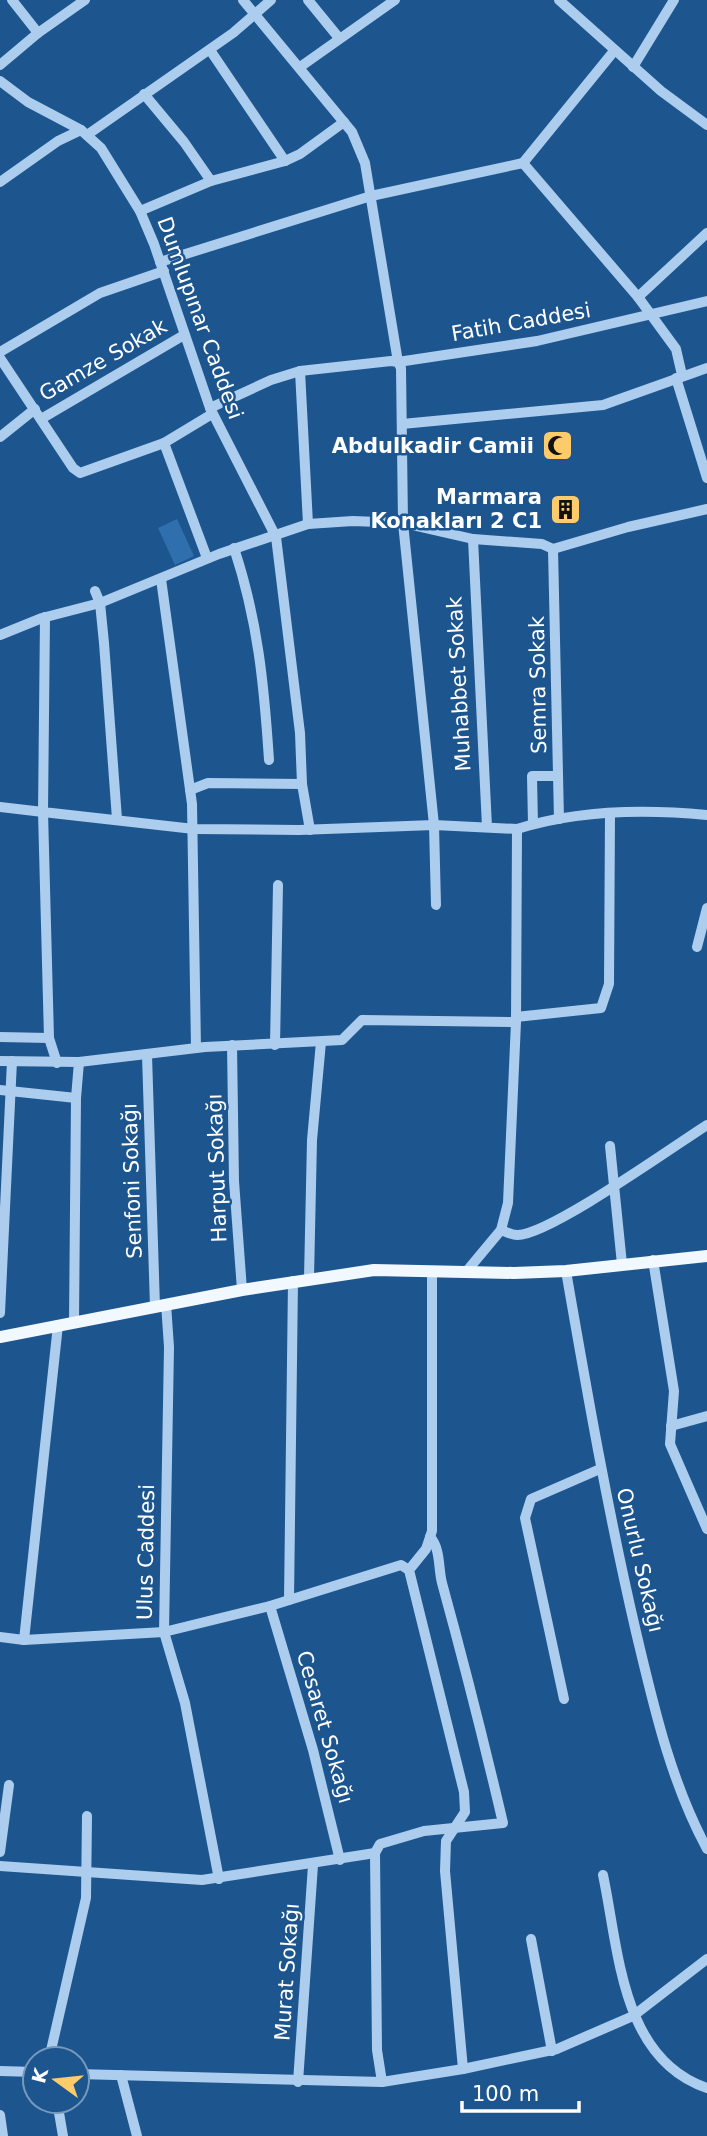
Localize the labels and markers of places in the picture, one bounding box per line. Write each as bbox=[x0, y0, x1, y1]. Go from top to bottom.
mosque icon: Abdulkadir Camii bbox=[540, 429, 574, 463]
place label: Abdulkadir Camii bbox=[332, 434, 534, 458]
place label: Marmara Konakları 2 C1 bbox=[370, 485, 542, 533]
building icon: Marmara Konakları 2 C1 bbox=[548, 492, 582, 526]

